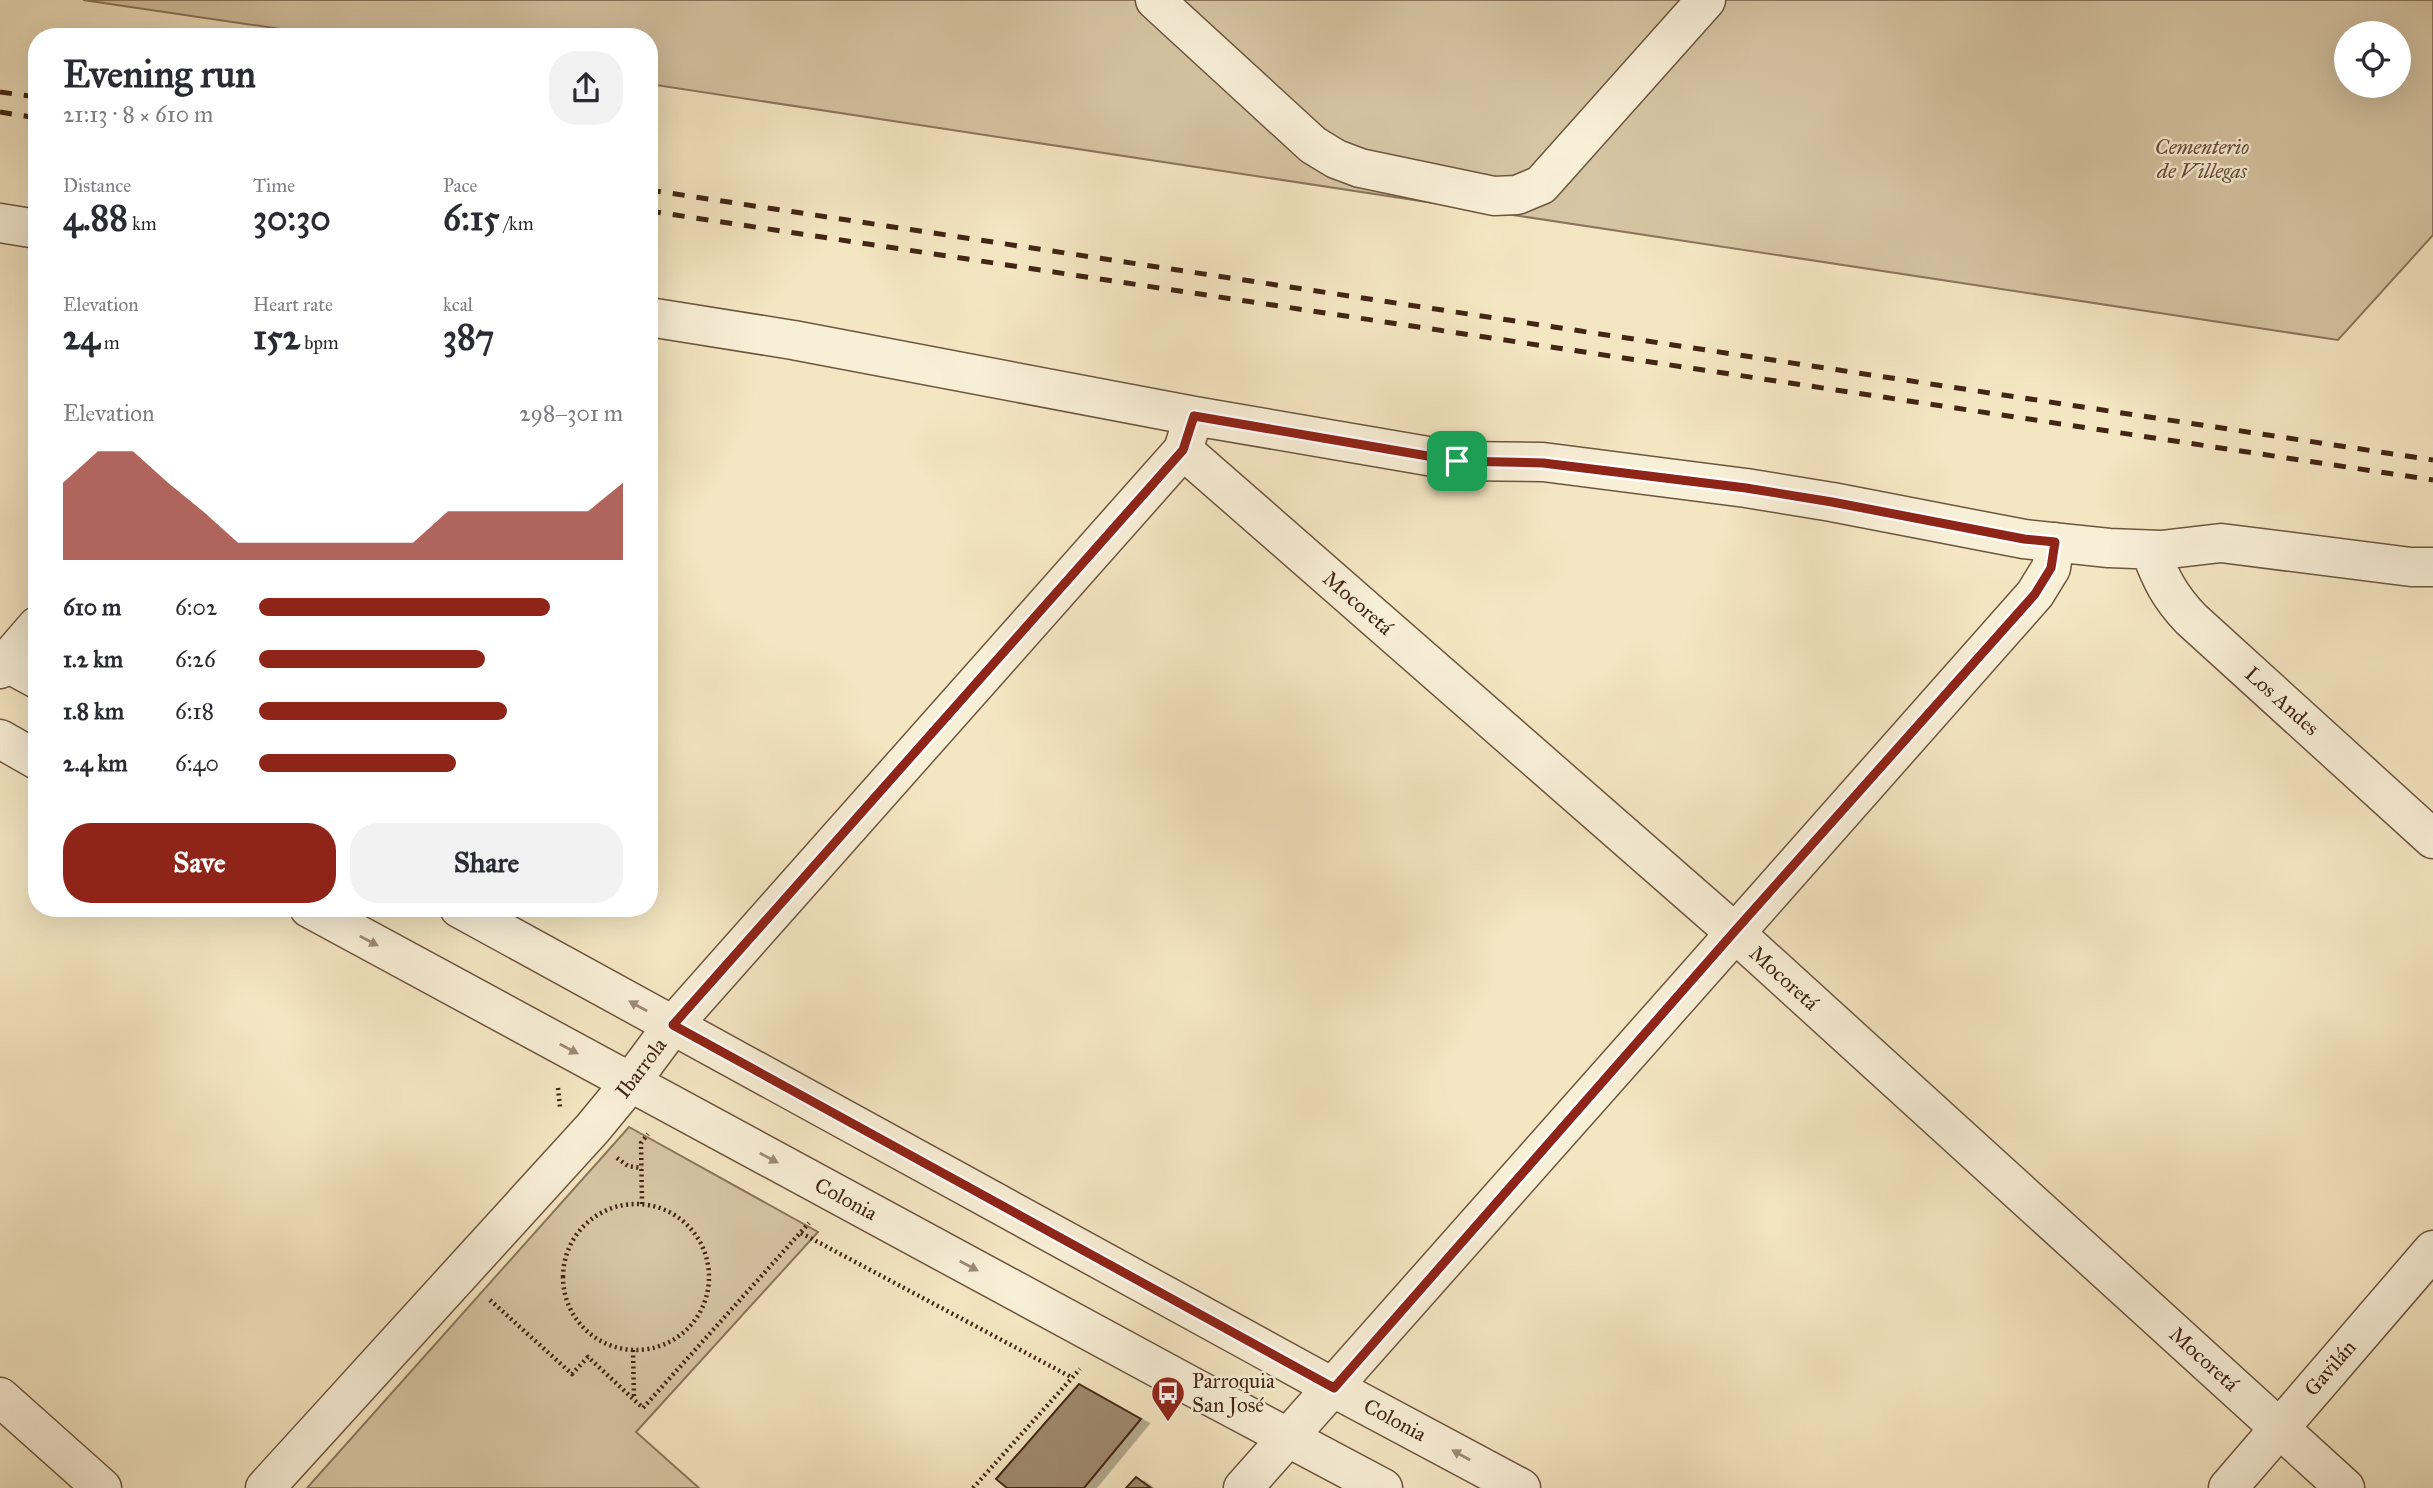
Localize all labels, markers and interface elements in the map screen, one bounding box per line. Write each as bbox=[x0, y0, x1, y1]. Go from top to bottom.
map controls bbox=[2334, 21, 2411, 98]
button: locate bbox=[2334, 21, 2411, 98]
text: Evening run bbox=[63, 51, 256, 97]
button: share bbox=[549, 51, 623, 125]
text: 21:13 · 8 × 610 m bbox=[63, 100, 213, 128]
park label: Cementerio de Villegas bbox=[2155, 134, 2249, 184]
text: Distance bbox=[63, 174, 131, 197]
text: Time bbox=[253, 174, 295, 197]
text: Pace bbox=[443, 174, 477, 197]
text: 4.88 bbox=[63, 197, 128, 240]
text: 30:30 bbox=[253, 197, 331, 240]
text: 6:15 bbox=[443, 197, 500, 240]
text: km bbox=[128, 212, 157, 235]
text: /km bbox=[500, 212, 534, 235]
text: Elevation bbox=[63, 293, 138, 316]
text: Heart rate bbox=[253, 293, 333, 316]
text: kcal bbox=[443, 293, 473, 316]
text: 24 bbox=[63, 316, 100, 359]
text: 152 bbox=[253, 316, 300, 359]
text: 387 bbox=[443, 316, 494, 359]
text: m bbox=[100, 331, 120, 354]
text: bpm bbox=[300, 331, 339, 354]
text: Elevation bbox=[63, 399, 154, 427]
text: 298–301 m bbox=[519, 399, 623, 427]
pin bbox=[1427, 431, 1487, 491]
icon: arrive bbox=[1438, 442, 1476, 480]
street label: Mocoretá bbox=[1318, 565, 1398, 641]
text: 610 m bbox=[63, 593, 121, 621]
text: 6:02 bbox=[175, 593, 217, 621]
text: 1.2 km bbox=[63, 645, 123, 673]
text: 6:26 bbox=[175, 645, 216, 673]
street label: Los Andes bbox=[2240, 661, 2324, 741]
text: 1.8 km bbox=[63, 697, 124, 725]
text: 6:18 bbox=[175, 697, 214, 725]
text: 2.4 km bbox=[63, 749, 128, 777]
text: 6:40 bbox=[175, 749, 219, 777]
button: Save bbox=[63, 823, 336, 903]
button: Share bbox=[350, 823, 623, 903]
one-way arrow bbox=[359, 935, 379, 947]
street label: Mocoretá bbox=[1744, 940, 1824, 1016]
one-way arrow bbox=[628, 1000, 648, 1012]
street label: Ibarrola bbox=[610, 1033, 672, 1103]
one-way arrow bbox=[559, 1044, 579, 1055]
one-way arrow bbox=[759, 1152, 779, 1164]
street label: Colonia bbox=[810, 1172, 882, 1226]
one-way arrow bbox=[960, 1260, 979, 1272]
street label: Mocoretá bbox=[2164, 1321, 2244, 1397]
street label: Gavilán bbox=[2299, 1335, 2361, 1401]
place label: Parroquia San José bbox=[1192, 1368, 1275, 1418]
bus stop icon: Parroquia San José bbox=[1149, 1374, 1187, 1423]
street label: Colonia bbox=[1359, 1393, 1431, 1447]
one-way arrow bbox=[1452, 1449, 1471, 1461]

